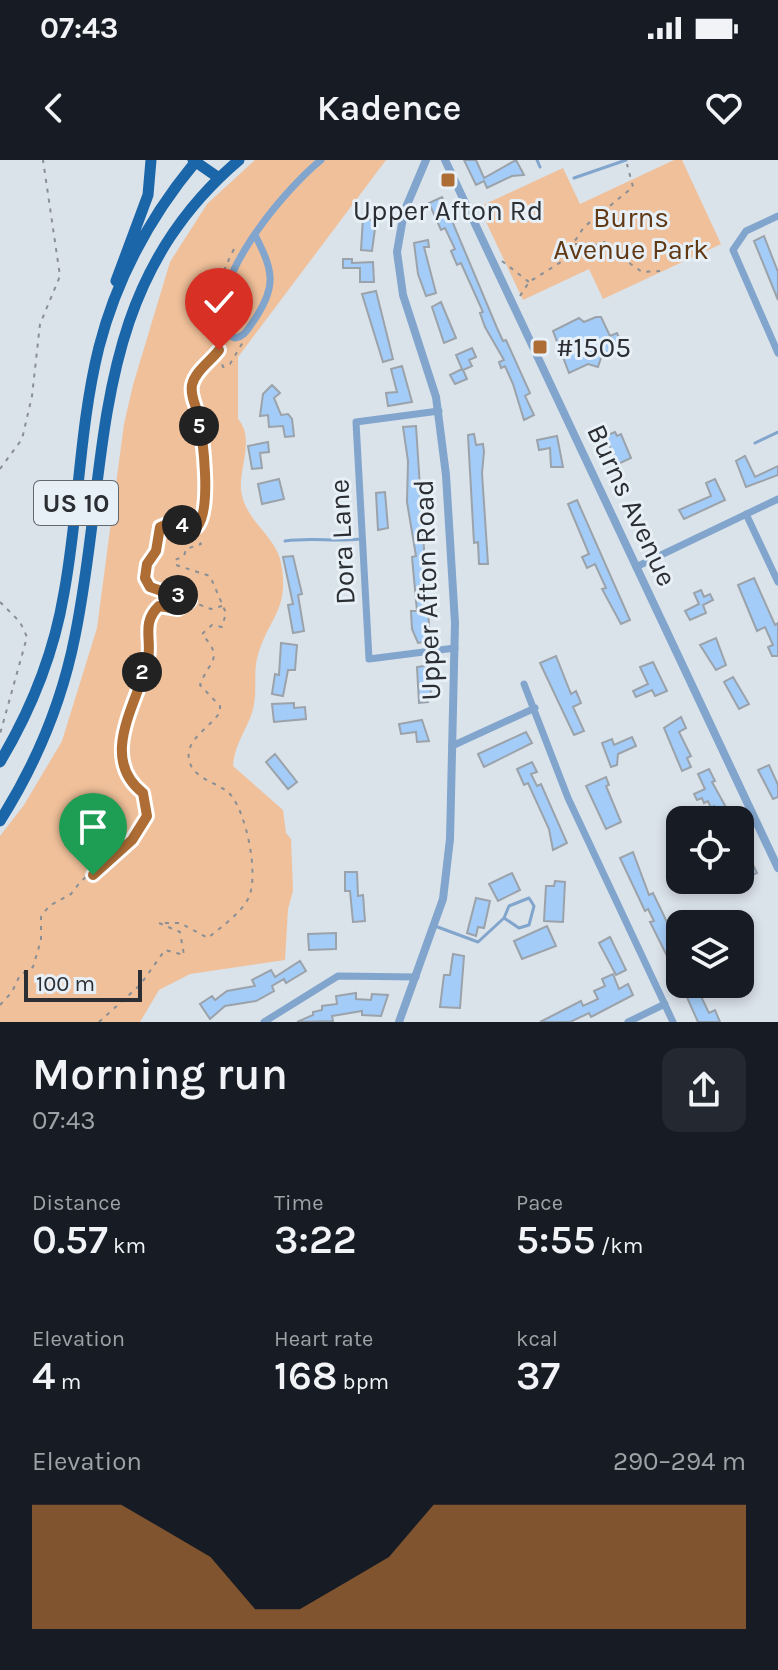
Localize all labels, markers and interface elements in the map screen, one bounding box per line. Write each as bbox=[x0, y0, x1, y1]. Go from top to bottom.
text: 07:43 bbox=[40, 10, 119, 46]
icon: back bbox=[32, 86, 76, 130]
icon: heart bbox=[702, 86, 746, 130]
text: Kadence bbox=[317, 87, 461, 129]
marker: Upper Afton Rd bbox=[439, 171, 457, 189]
place label: Upper Afton Rd bbox=[353, 194, 543, 227]
park label: Burns Avenue Park bbox=[553, 201, 709, 266]
pin bbox=[185, 268, 253, 350]
icon: check bbox=[197, 280, 241, 324]
place label: #1505 bbox=[556, 331, 631, 364]
marker: #1505 bbox=[531, 338, 549, 356]
pin: 5 bbox=[179, 406, 219, 446]
text: 5 bbox=[193, 413, 205, 439]
street label: Burns Avenue bbox=[580, 419, 684, 591]
street label: Dora Lane bbox=[322, 478, 362, 606]
street label: Upper Afton Road bbox=[407, 479, 447, 701]
road number: US 10 bbox=[34, 481, 118, 525]
pin: 4 bbox=[162, 505, 202, 545]
text: 4 bbox=[175, 512, 189, 538]
pin: 3 bbox=[158, 575, 198, 615]
text: 3 bbox=[171, 582, 185, 608]
pin: 2 bbox=[122, 652, 162, 692]
text: 2 bbox=[135, 659, 149, 685]
pin bbox=[59, 793, 127, 875]
icon: arrive bbox=[71, 805, 115, 849]
map controls bbox=[666, 806, 754, 998]
button: locate bbox=[666, 806, 754, 894]
button: layers bbox=[666, 910, 754, 998]
scale bar bbox=[24, 966, 142, 1002]
text: 100 m bbox=[36, 971, 95, 997]
button: share bbox=[662, 1048, 746, 1132]
text: Morning run bbox=[32, 1049, 288, 1100]
text: 07:43 bbox=[32, 1105, 96, 1136]
text: Distance bbox=[32, 1190, 121, 1216]
text: Time bbox=[274, 1190, 323, 1216]
text: Pace bbox=[516, 1190, 563, 1216]
text: 0.57 bbox=[32, 1216, 108, 1263]
text: 3:22 bbox=[274, 1216, 357, 1263]
text: 5:55 bbox=[516, 1216, 596, 1263]
text: km bbox=[108, 1233, 146, 1259]
text: /km bbox=[596, 1233, 643, 1259]
text: Elevation bbox=[32, 1326, 125, 1352]
text: Heart rate bbox=[274, 1326, 373, 1352]
text: kcal bbox=[516, 1326, 558, 1352]
text: 4 bbox=[32, 1352, 55, 1399]
text: 168 bbox=[274, 1352, 337, 1399]
text: 37 bbox=[516, 1352, 560, 1399]
text: m bbox=[55, 1369, 81, 1395]
text: bpm bbox=[337, 1369, 389, 1395]
text: Elevation bbox=[32, 1446, 142, 1477]
text: 290–294 m bbox=[613, 1446, 746, 1477]

